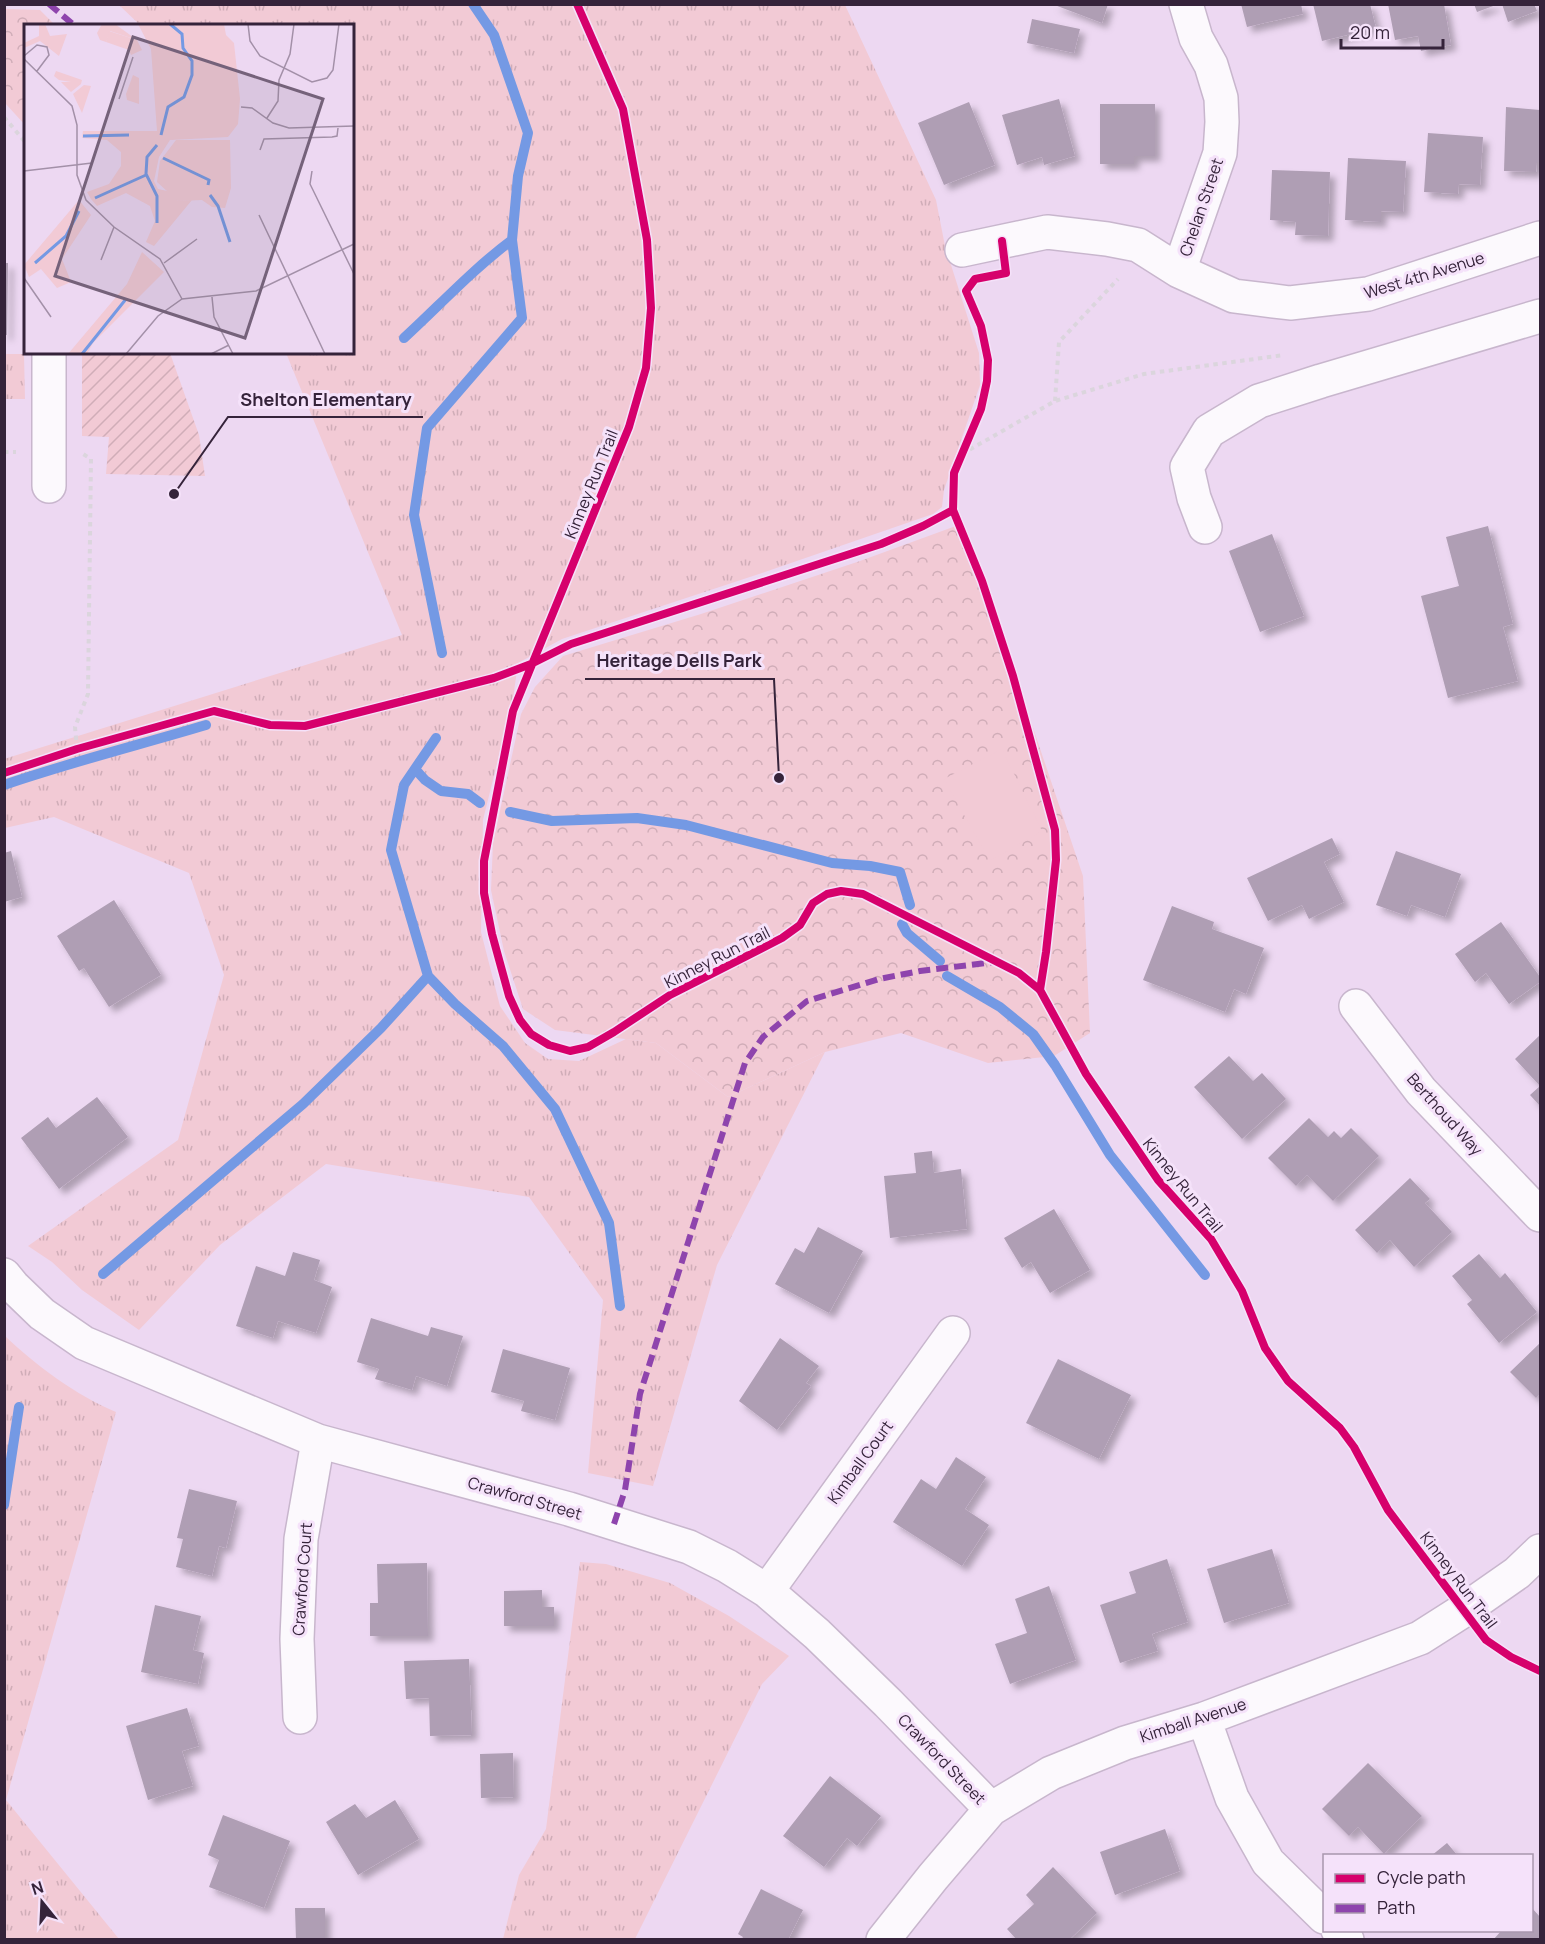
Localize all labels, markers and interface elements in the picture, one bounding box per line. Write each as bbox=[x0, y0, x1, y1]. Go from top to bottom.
scale bar bbox=[1341, 12, 1443, 50]
text: 20 m bbox=[1350, 20, 1390, 44]
inset map bbox=[24, 24, 354, 354]
street label: Chelan Street bbox=[1174, 155, 1228, 259]
street label: West 4th Avenue bbox=[1361, 246, 1487, 304]
callout: Shelton Elementary bbox=[228, 381, 423, 417]
text: Shelton Elementary bbox=[240, 387, 412, 411]
street label: Kinney Run Trail bbox=[559, 426, 623, 542]
callout: Heritage Dells Park bbox=[585, 643, 774, 679]
text: Heritage Dells Park bbox=[596, 648, 763, 672]
street label: Kinney Run Trail bbox=[660, 921, 774, 993]
street label: Berthoud Way bbox=[1402, 1068, 1488, 1160]
street label: Kinney Run Trail bbox=[1138, 1133, 1228, 1237]
street label: Kimball Court bbox=[822, 1416, 898, 1508]
street label: Crawford Street bbox=[465, 1471, 585, 1525]
street label: Crawford Court bbox=[287, 1522, 317, 1636]
street label: Kinney Run Trail bbox=[1415, 1527, 1503, 1633]
street label: Kimball Avenue bbox=[1137, 1692, 1249, 1748]
street label: Crawford Street bbox=[893, 1709, 991, 1809]
legend bbox=[1323, 1854, 1533, 1932]
text: Cycle path bbox=[1377, 1865, 1466, 1889]
north arrow bbox=[12, 1872, 72, 1932]
text: N bbox=[28, 1875, 46, 1900]
text: Path bbox=[1377, 1895, 1415, 1919]

